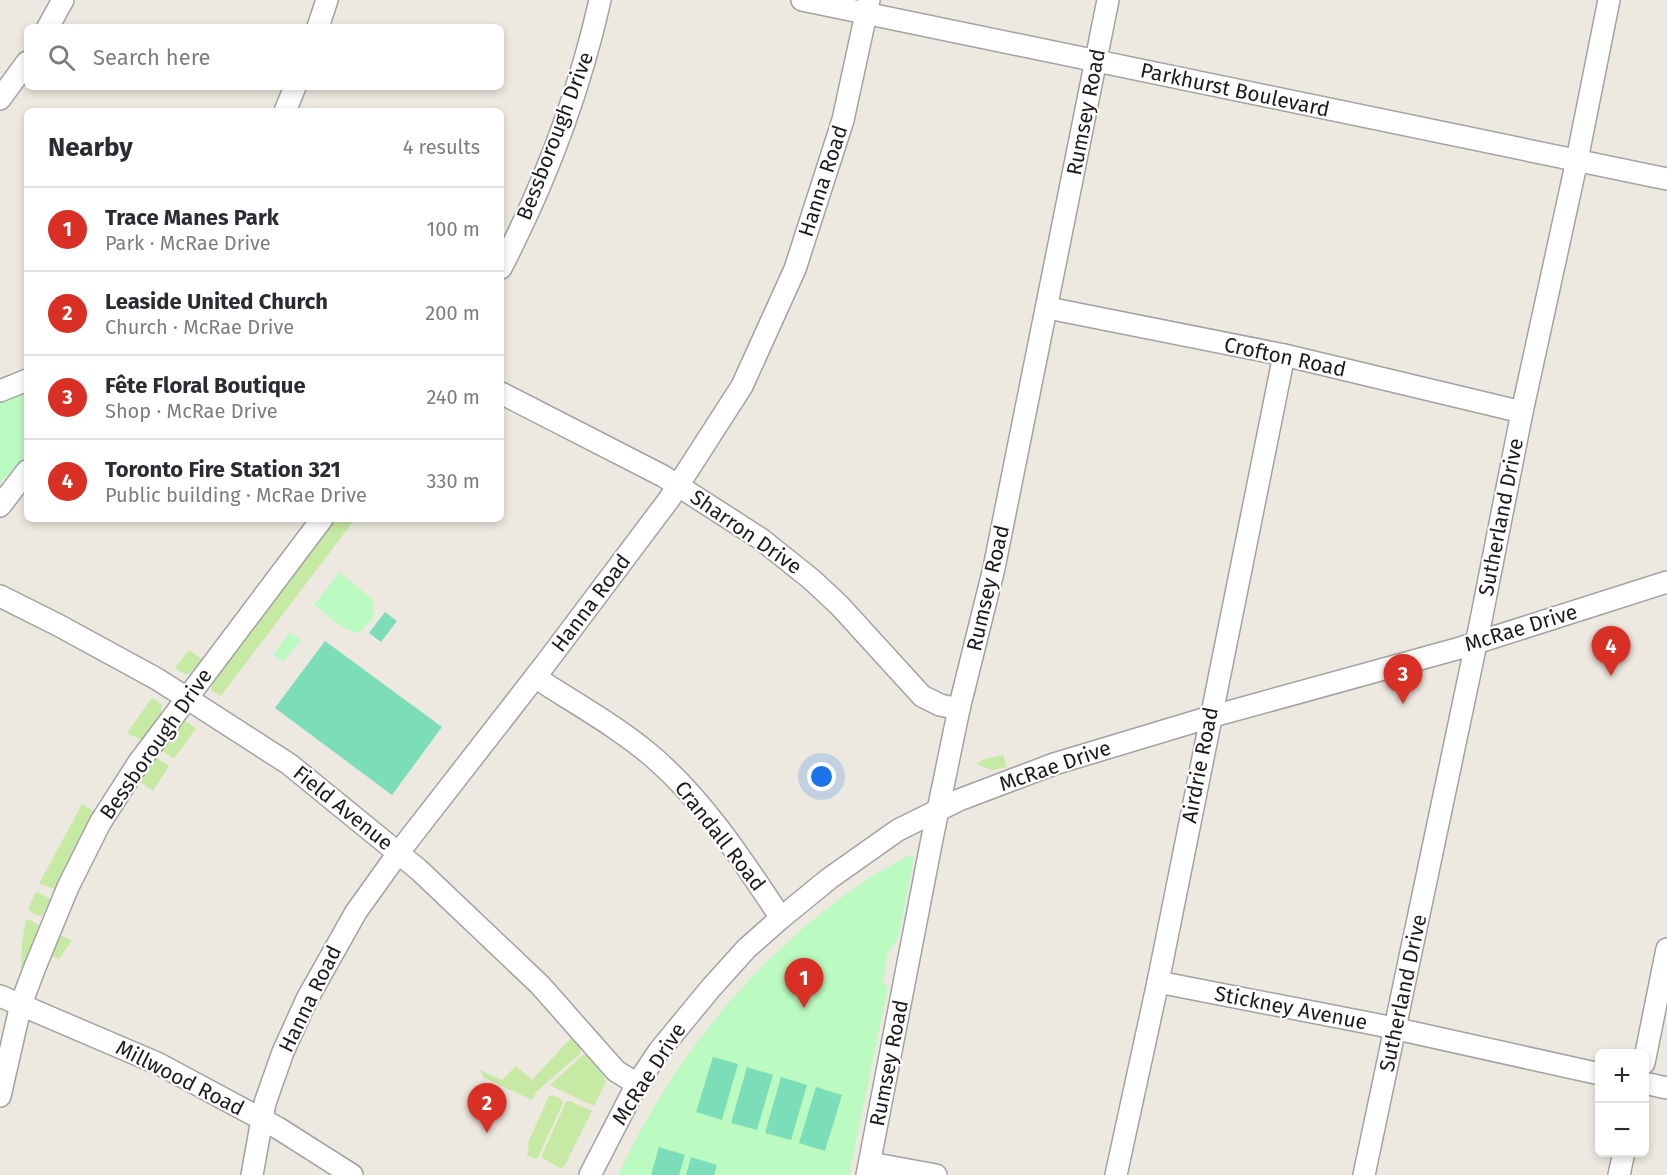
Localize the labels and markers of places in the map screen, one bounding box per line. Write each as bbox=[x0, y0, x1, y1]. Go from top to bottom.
pin: 4 bbox=[1592, 626, 1630, 676]
pin: 3 bbox=[1384, 654, 1422, 704]
pin: 1 bbox=[784, 958, 824, 1008]
pin: 2 bbox=[468, 1084, 506, 1133]

